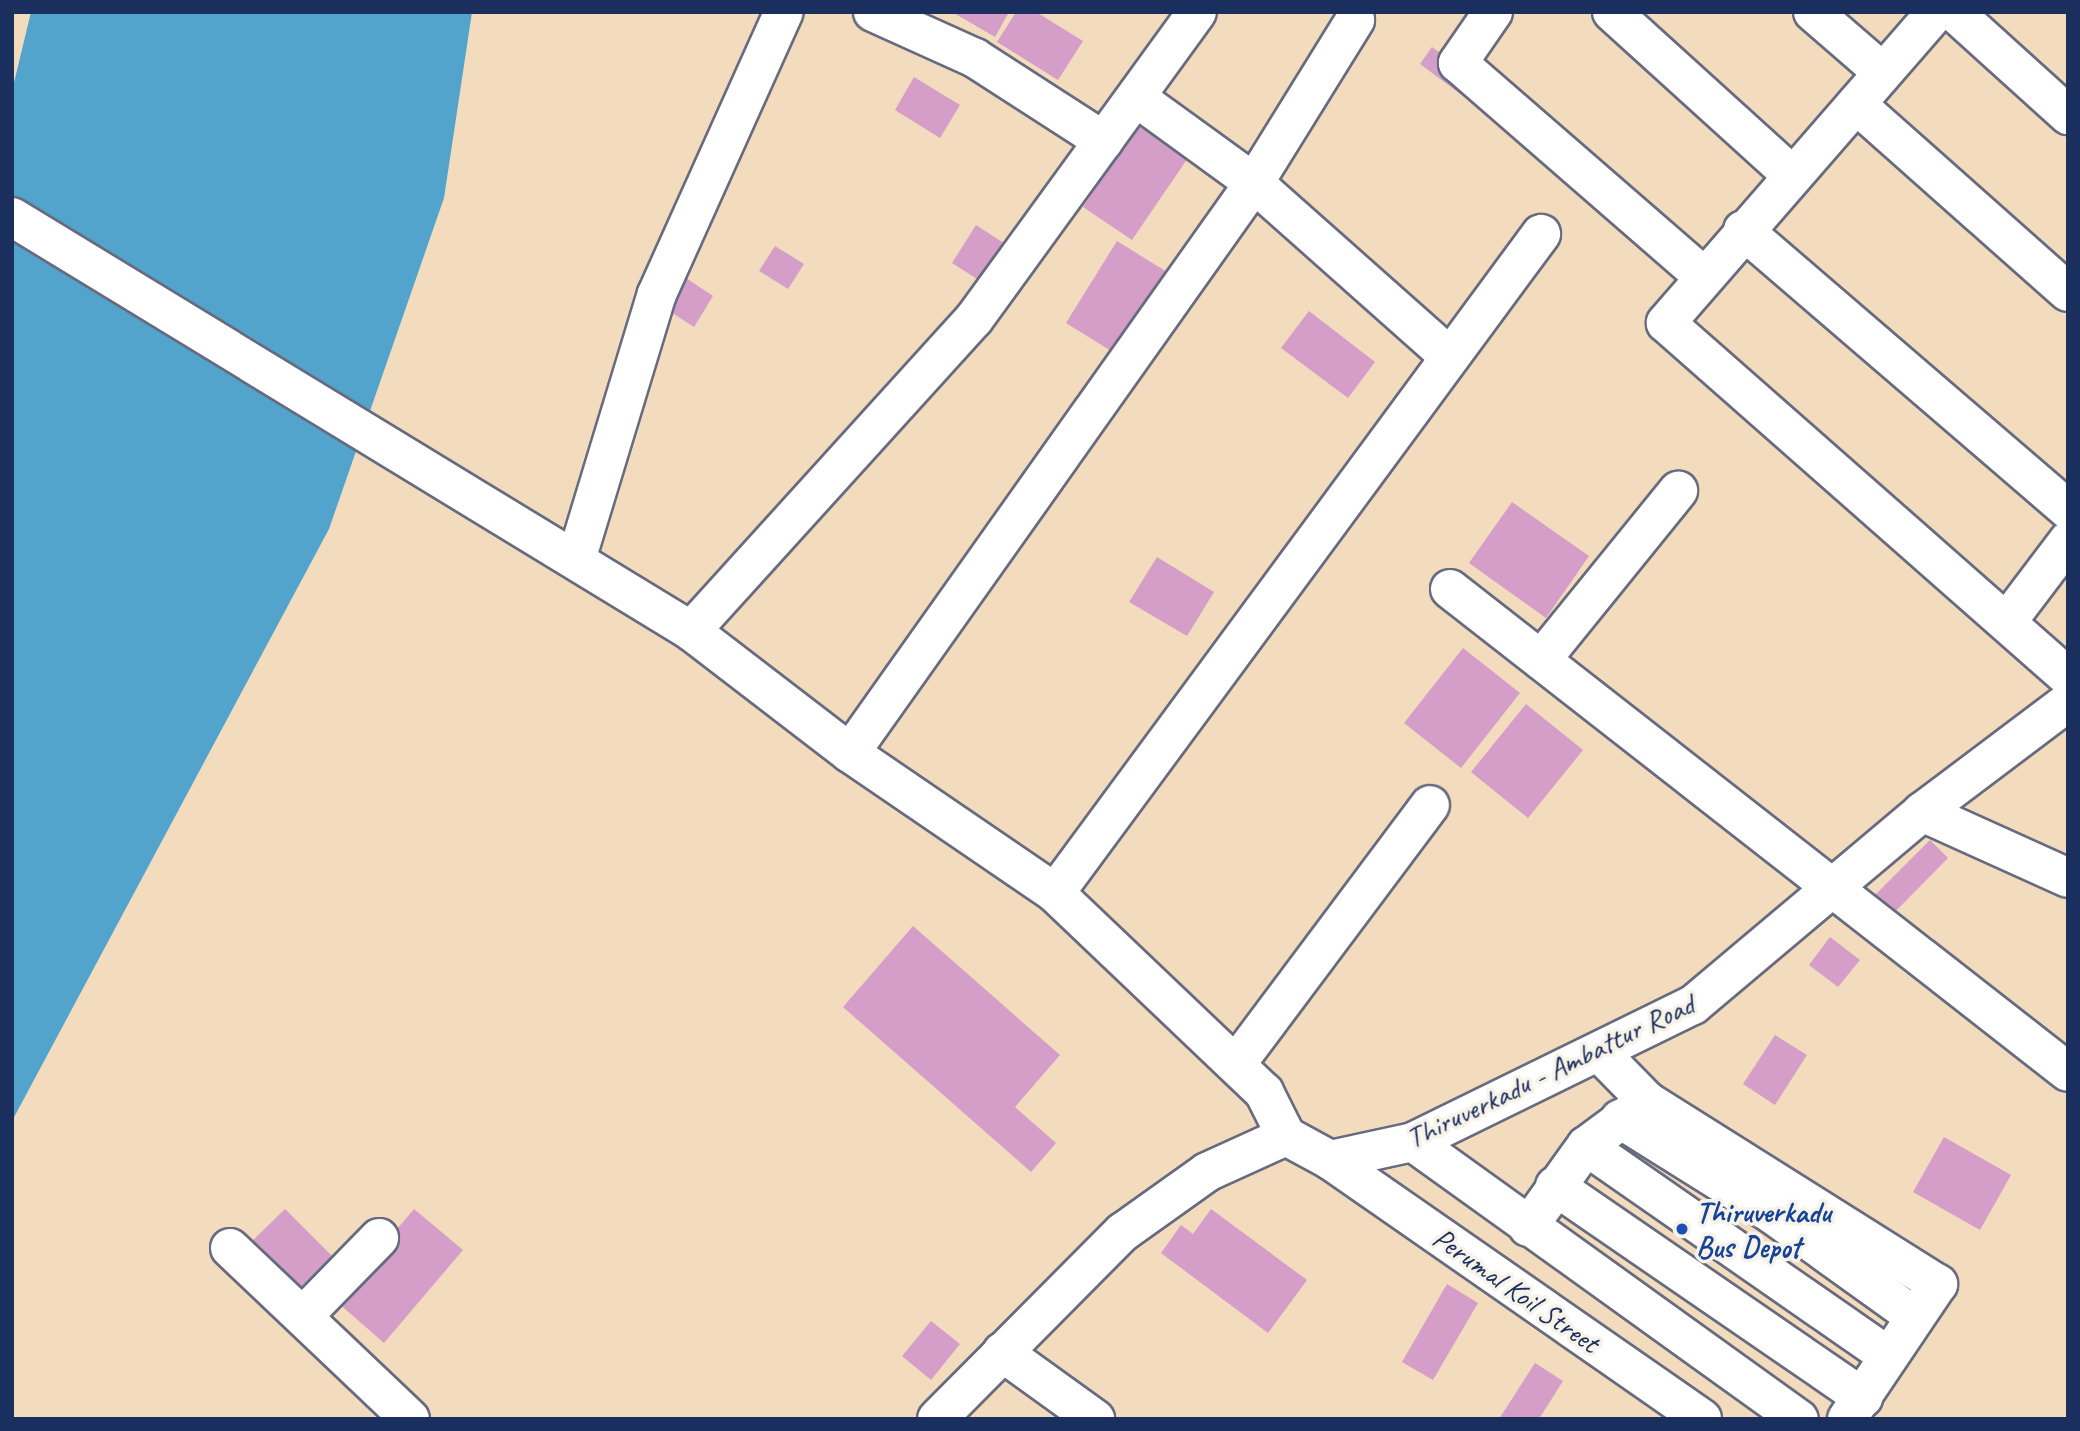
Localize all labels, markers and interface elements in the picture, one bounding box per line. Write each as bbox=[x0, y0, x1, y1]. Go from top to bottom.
street label: Thiruverkadu - Ambattur Road bbox=[1401, 986, 1699, 1156]
place label: Thiruverkadu Bus Depot bbox=[1696, 1194, 1831, 1264]
street label: Perumal Koil Street bbox=[1426, 1219, 1606, 1361]
marker: Thiruverkadu Bus Depot bbox=[1674, 1221, 1690, 1237]

